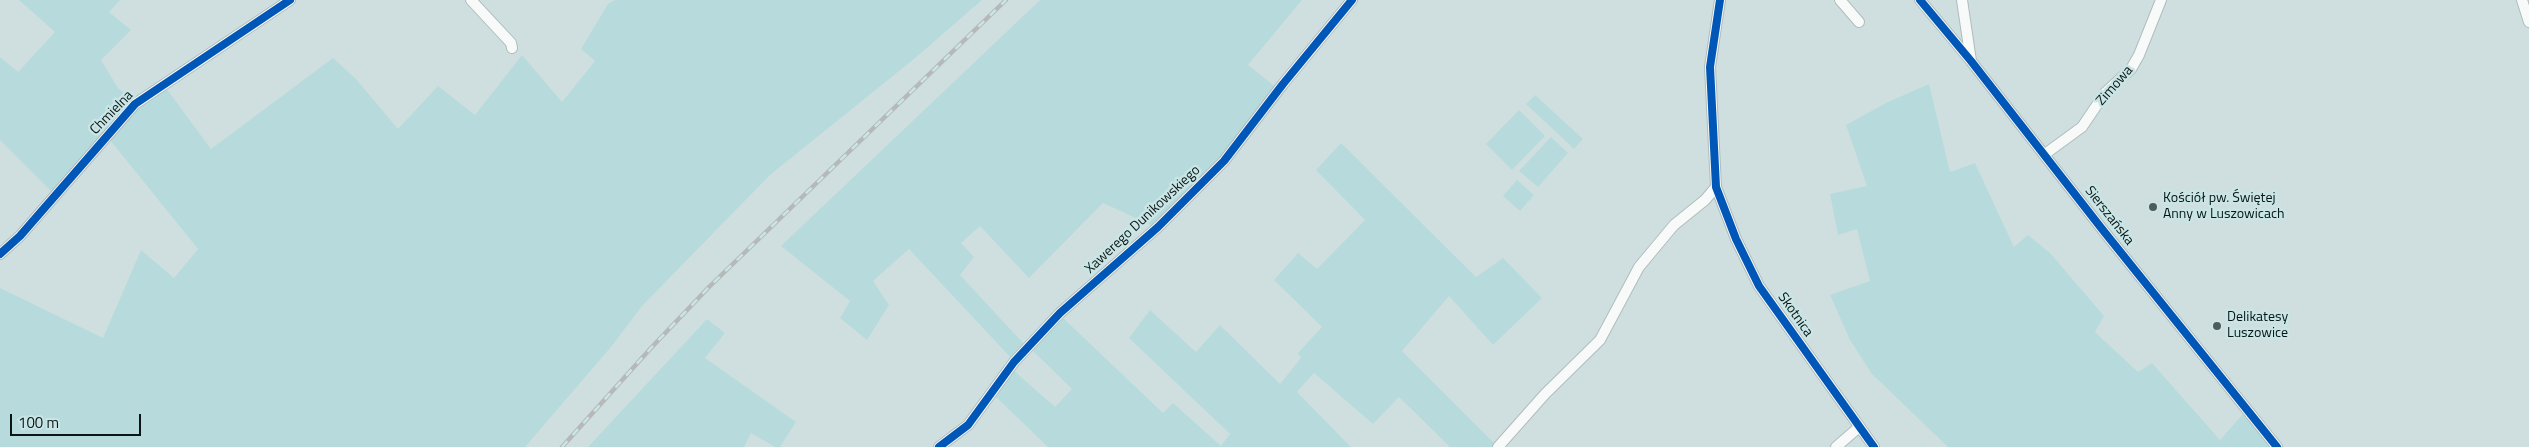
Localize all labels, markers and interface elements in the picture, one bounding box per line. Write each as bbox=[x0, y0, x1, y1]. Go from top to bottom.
street label: Zimowa bbox=[2093, 63, 2137, 109]
street label: Chmielna bbox=[87, 87, 137, 139]
street label: Xawerego Dunikowskiego bbox=[1082, 162, 1204, 278]
street label: Sierszańska bbox=[2081, 183, 2137, 249]
place label: Kościół pw. Świętej Anny w Luszowicach bbox=[2163, 191, 2285, 223]
marker: Kościół pw. Świętej Anny w Luszowicach bbox=[2147, 201, 2159, 213]
street label: Skotnica bbox=[1774, 290, 1816, 340]
place label: Delikatesy Luszowice bbox=[2227, 310, 2288, 342]
marker: Delikatesy Luszowice bbox=[2211, 320, 2223, 332]
scale bar bbox=[12, 404, 144, 436]
text: 100 m bbox=[18, 411, 59, 434]

